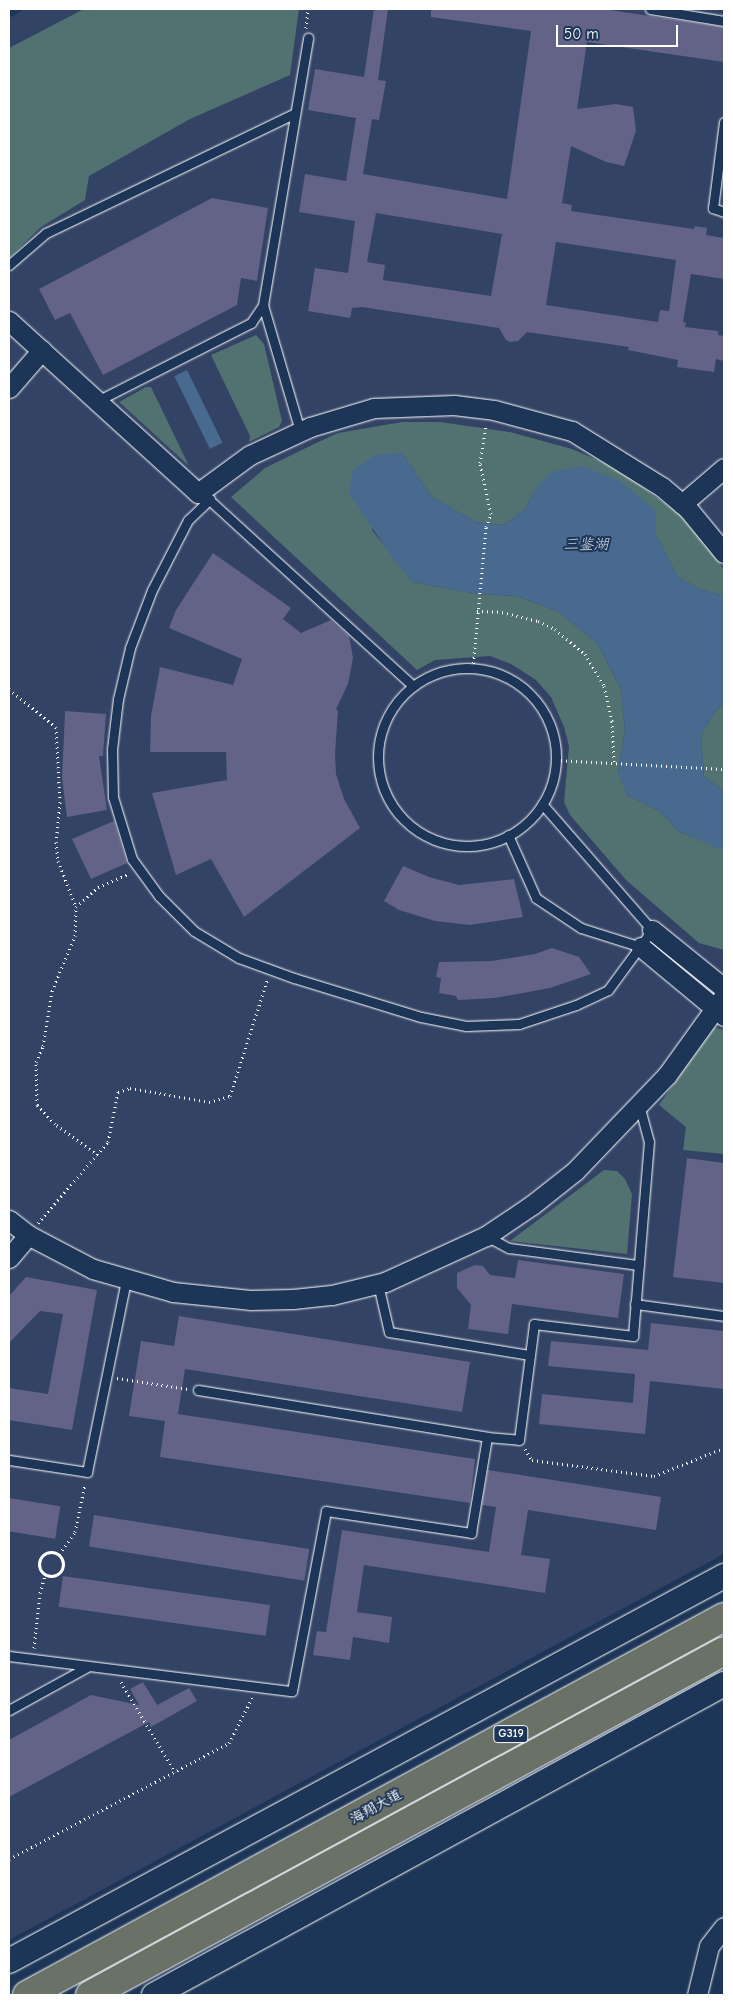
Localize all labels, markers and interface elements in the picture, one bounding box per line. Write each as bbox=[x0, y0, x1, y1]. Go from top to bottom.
scale bar bbox=[558, 15, 680, 47]
text: 50 m bbox=[564, 25, 599, 43]
water label: 三鉴湖 bbox=[564, 536, 608, 554]
road number: G319 bbox=[492, 1725, 530, 1744]
street label: 海翔大道 bbox=[347, 1786, 405, 1828]

